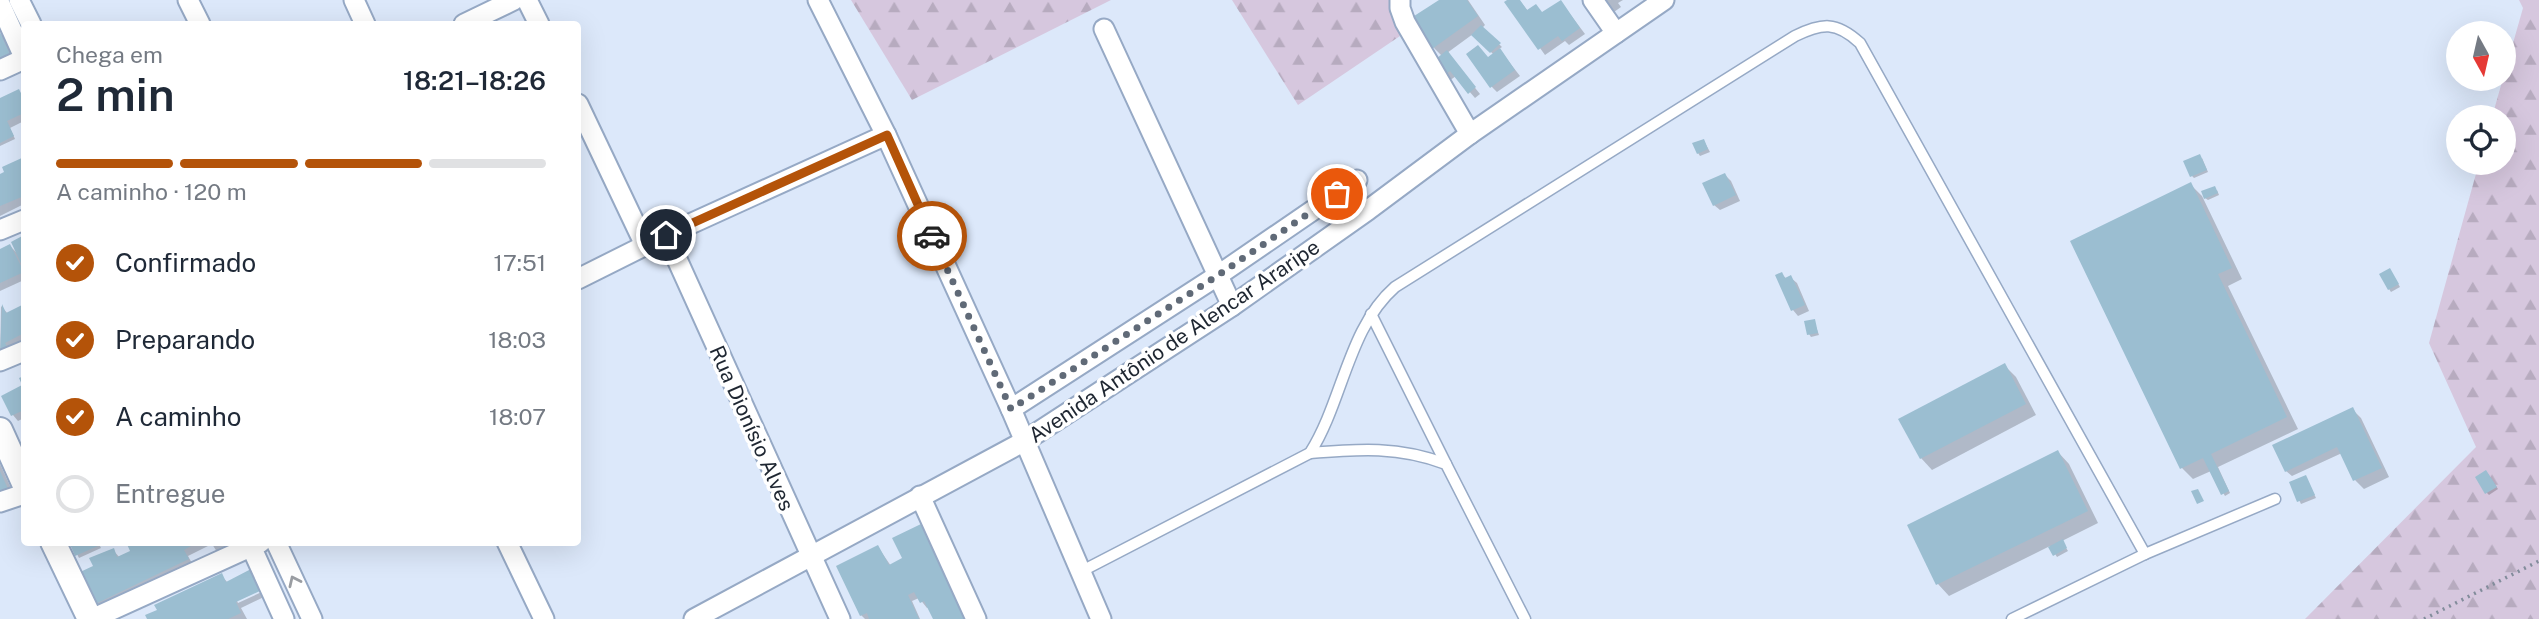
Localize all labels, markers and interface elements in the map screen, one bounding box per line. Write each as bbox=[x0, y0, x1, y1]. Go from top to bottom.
north arrow bbox=[2446, 21, 2516, 91]
map controls bbox=[2446, 21, 2516, 175]
text: Chega em bbox=[56, 41, 163, 68]
text: 18:21–18:26 bbox=[403, 65, 546, 96]
text: 2 min bbox=[56, 67, 175, 121]
button: locate bbox=[2446, 105, 2516, 175]
pin bbox=[1307, 164, 1367, 224]
icon: bag bbox=[1318, 175, 1356, 213]
text: A caminho · 120 m bbox=[56, 178, 247, 205]
courier bbox=[897, 201, 967, 271]
pin bbox=[636, 205, 696, 265]
icon: home bbox=[647, 216, 685, 254]
icon: car bbox=[913, 217, 951, 255]
street label: Avenida Antônio de Alencar Araripe bbox=[1024, 234, 1324, 448]
icon: check bbox=[56, 244, 94, 282]
text: Confirmado bbox=[115, 247, 256, 278]
text: 17:51 bbox=[494, 249, 546, 276]
icon: check bbox=[56, 321, 94, 359]
text: Preparando bbox=[115, 324, 255, 355]
text: 18:03 bbox=[488, 326, 546, 353]
street label: Rua Dionísio Alves bbox=[704, 342, 800, 514]
icon: check bbox=[56, 398, 94, 436]
text: A caminho bbox=[115, 401, 242, 432]
text: 18:07 bbox=[489, 403, 546, 430]
text: Entregue bbox=[115, 478, 226, 509]
one-way arrow bbox=[288, 576, 302, 588]

